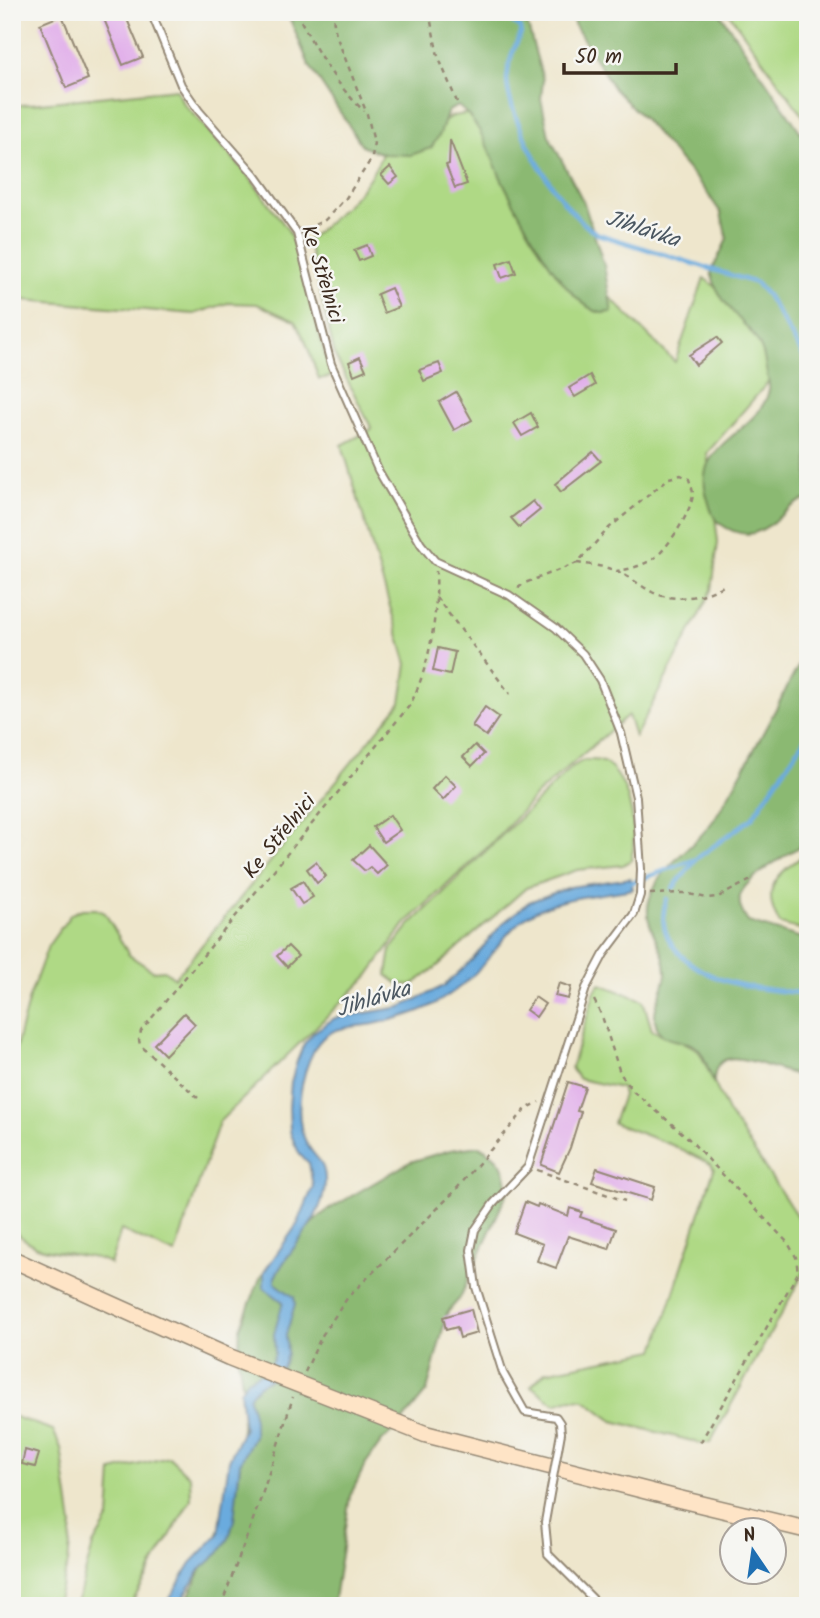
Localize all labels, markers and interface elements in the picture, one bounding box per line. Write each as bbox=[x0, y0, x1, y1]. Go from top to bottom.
scale bar bbox=[564, 32, 676, 76]
text: 50 m bbox=[575, 41, 622, 74]
water label: Jihlávka bbox=[601, 201, 686, 259]
street label: Ke Střelnici bbox=[291, 221, 352, 329]
street label: Ke Střelnici bbox=[235, 786, 326, 887]
water label: Jihlávka bbox=[332, 971, 417, 1028]
north arrow bbox=[718, 1516, 788, 1586]
text: N bbox=[740, 1520, 759, 1552]

